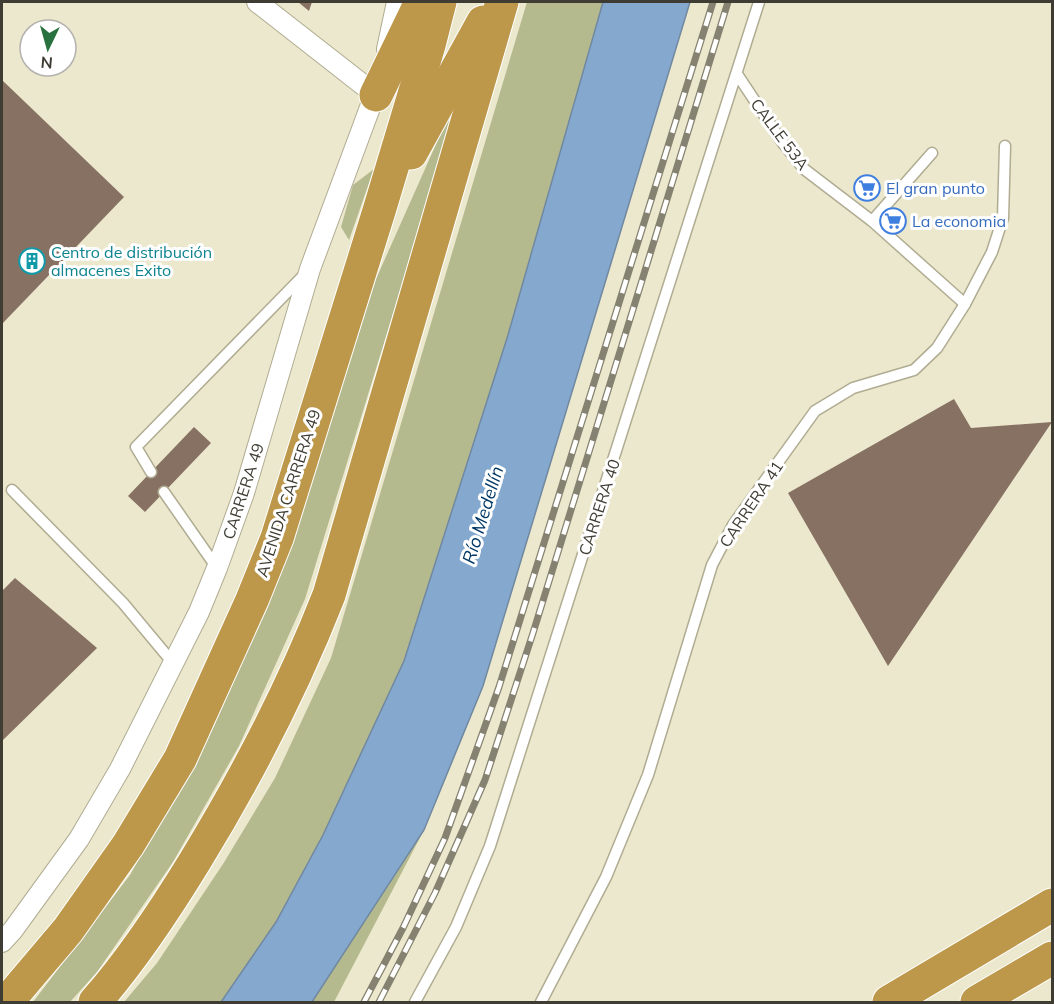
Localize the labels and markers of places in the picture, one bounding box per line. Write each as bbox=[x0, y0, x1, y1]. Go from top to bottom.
supermarket icon: El gran punto bbox=[852, 173, 882, 203]
place label: El gran punto bbox=[886, 178, 985, 198]
supermarket icon: La economia bbox=[878, 206, 908, 236]
place label: La economia bbox=[912, 211, 1006, 231]
place label: Centro de distribución almacenes Exito bbox=[51, 242, 212, 280]
building icon: Centro de distribución almacenes Exito bbox=[17, 246, 47, 276]

